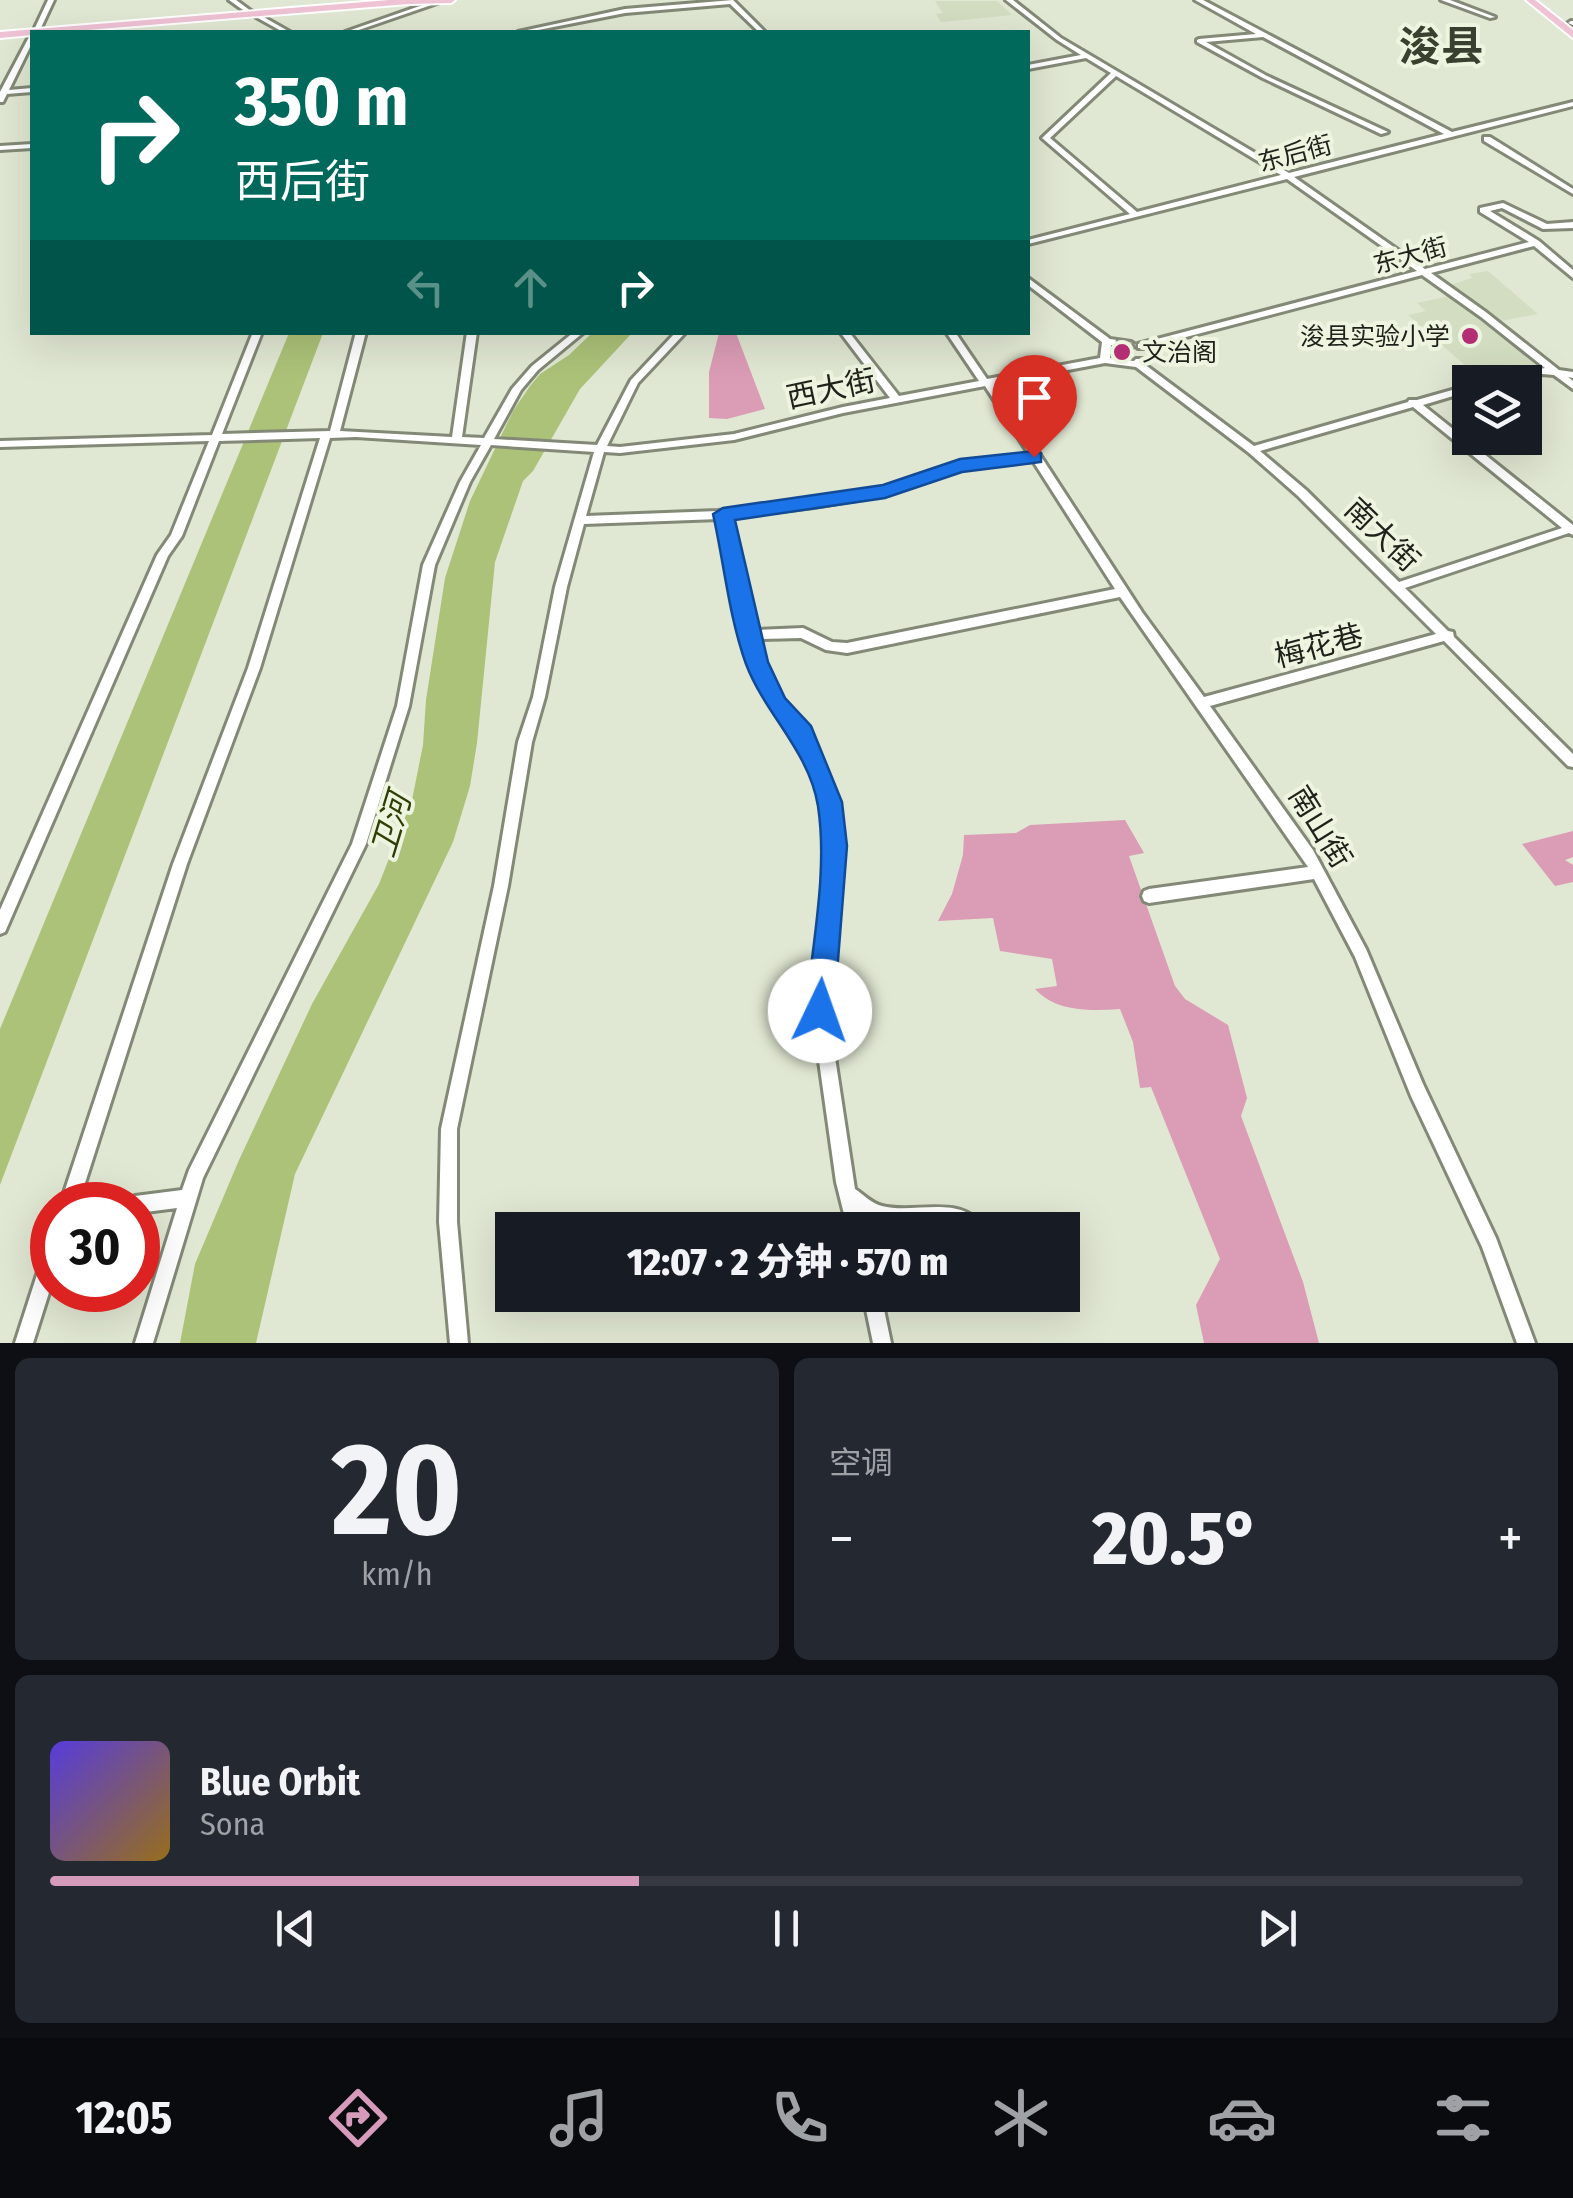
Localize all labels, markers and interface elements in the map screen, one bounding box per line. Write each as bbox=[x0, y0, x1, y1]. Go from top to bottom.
district label: 浚县 bbox=[1399, 22, 1483, 72]
text: 350 m bbox=[235, 60, 409, 144]
icon: right bbox=[70, 70, 200, 200]
street label: 东后街 bbox=[1255, 130, 1335, 178]
text: 西后街 bbox=[235, 155, 370, 209]
street label: 东大街 bbox=[1370, 232, 1450, 280]
icon: left bbox=[398, 260, 453, 315]
icon: ahead bbox=[503, 260, 558, 315]
icon: right bbox=[608, 260, 663, 315]
place label: 浚县实验小学 bbox=[1300, 322, 1450, 352]
marker: 浚县实验小学 bbox=[1459, 325, 1481, 347]
place label: 文治阁 bbox=[1142, 338, 1217, 368]
marker: 文治阁 bbox=[1111, 341, 1133, 363]
pin bbox=[992, 355, 1077, 458]
street label: 西大街 bbox=[783, 362, 879, 416]
map controls bbox=[1452, 365, 1542, 455]
button: layers bbox=[1452, 365, 1542, 455]
icon: arrive bbox=[1007, 370, 1062, 425]
street label: 南大街 bbox=[1337, 491, 1427, 579]
street label: 梅花巷 bbox=[1271, 617, 1367, 675]
street label: 南山街 bbox=[1281, 779, 1359, 875]
water label: 卫河 bbox=[363, 783, 420, 861]
position arrow bbox=[768, 959, 872, 1063]
speed limit sign: 30 bbox=[30, 1182, 160, 1312]
text: 12:07 · 2 分钟 · 570 m bbox=[627, 1239, 948, 1285]
text: 20 bbox=[331, 1412, 463, 1568]
text: 空调 bbox=[829, 1444, 893, 1482]
text: 20.5° bbox=[1093, 1494, 1259, 1584]
text: − bbox=[829, 1506, 854, 1572]
text: + bbox=[1498, 1506, 1523, 1572]
text: km/h bbox=[361, 1555, 433, 1593]
text: Blue Orbit bbox=[200, 1759, 360, 1805]
text: Sona bbox=[200, 1805, 265, 1843]
icon: previous bbox=[268, 1901, 323, 1956]
icon: pause bbox=[759, 1901, 814, 1956]
icon: next bbox=[1250, 1901, 1305, 1956]
icon: directions bbox=[323, 2083, 393, 2153]
icon: music bbox=[544, 2083, 614, 2153]
icon: phone bbox=[765, 2083, 835, 2153]
icon: climate bbox=[986, 2083, 1056, 2153]
icon: car bbox=[1207, 2083, 1277, 2153]
icon: filters bbox=[1428, 2083, 1498, 2153]
text: 12:05 bbox=[75, 2091, 172, 2145]

